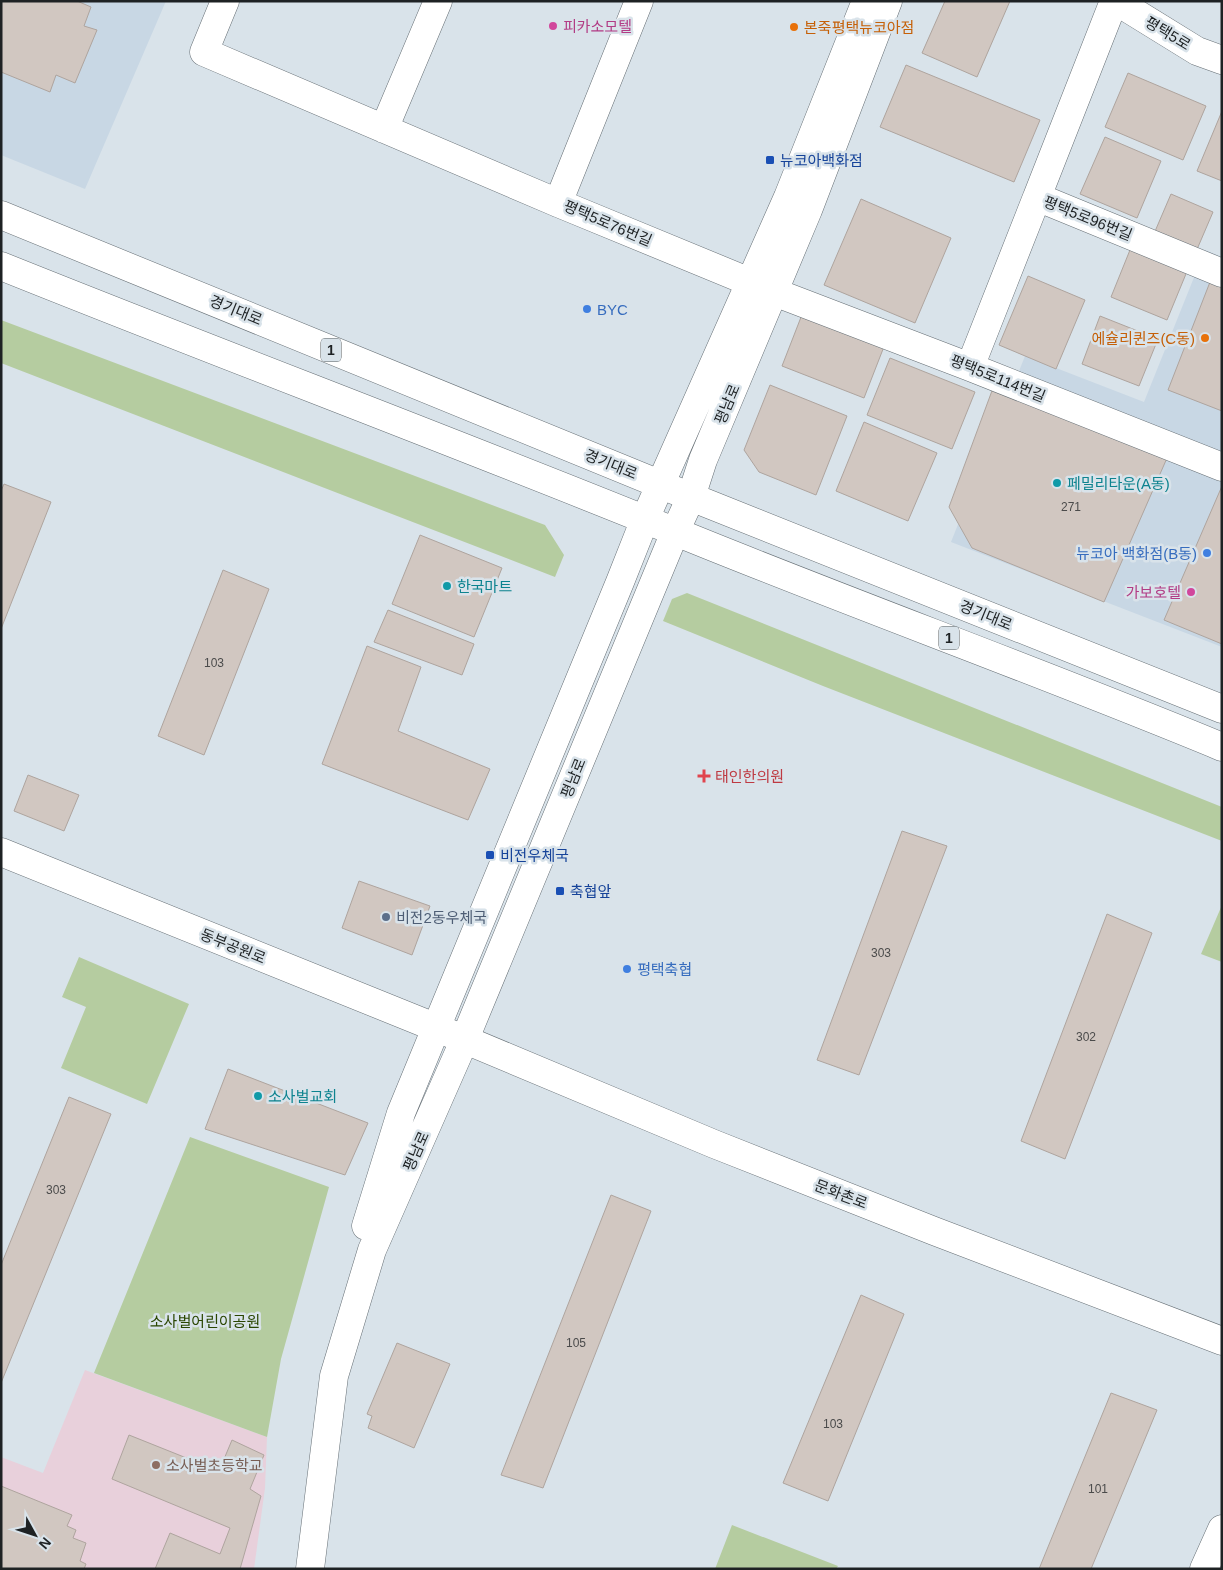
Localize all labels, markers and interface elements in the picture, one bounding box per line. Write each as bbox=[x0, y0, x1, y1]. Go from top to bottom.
street label: 평택5로 bbox=[1142, 13, 1194, 53]
place label: 피카소모텔 bbox=[563, 18, 632, 35]
place label: 본죽평택뉴코아점 bbox=[804, 19, 914, 36]
marker: 피카소모텔 bbox=[547, 20, 559, 32]
marker: 본죽평택뉴코아점 bbox=[788, 21, 800, 33]
place label: 뉴코아백화점 bbox=[780, 152, 863, 169]
marker: 뉴코아백화점 bbox=[764, 154, 776, 166]
street label: 평택5로96번길 bbox=[1041, 193, 1135, 243]
street label: 평택5로76번길 bbox=[561, 197, 655, 249]
street label: 경기대로 bbox=[207, 292, 265, 328]
place label: BYC bbox=[597, 301, 628, 318]
marker: BYC bbox=[581, 303, 593, 315]
place label: 에슐리퀸즈(C동) bbox=[1091, 330, 1195, 347]
marker: 에슐리퀸즈(C동) bbox=[1199, 332, 1211, 344]
road number: 1 bbox=[321, 338, 341, 362]
street label: 평택5로114번길 bbox=[948, 351, 1048, 405]
street label: 평남로 bbox=[711, 382, 743, 426]
street label: 경기대로 bbox=[582, 446, 640, 482]
place label: 페밀리타운(A동) bbox=[1067, 475, 1170, 492]
marker: 페밀리타운(A동) bbox=[1051, 477, 1063, 489]
house number: 271 bbox=[1061, 500, 1081, 514]
place label: 뉴코아 백화점(B동) bbox=[1076, 545, 1197, 562]
marker: 뉴코아 백화점(B동) bbox=[1201, 547, 1213, 559]
place label: 한국마트 bbox=[457, 578, 512, 595]
marker: 한국마트 bbox=[441, 580, 453, 592]
place label: 가보호텔 bbox=[1126, 584, 1181, 601]
marker: 가보호텔 bbox=[1185, 586, 1197, 598]
street label: 경기대로 bbox=[957, 597, 1015, 633]
road number: 1 bbox=[939, 626, 959, 650]
house number: 103 bbox=[204, 656, 224, 670]
street label: 평남로 bbox=[557, 756, 589, 800]
place label: 태인한의원 bbox=[715, 768, 784, 785]
marker: 태인한의원 bbox=[697, 769, 711, 783]
place label: 비전우체국 bbox=[500, 847, 569, 864]
marker: 비전우체국 bbox=[484, 849, 496, 861]
place label: 축협앞 bbox=[570, 883, 612, 900]
marker: 축협앞 bbox=[554, 885, 566, 897]
place label: 비전2동우체국 bbox=[396, 909, 487, 926]
marker: 비전2동우체국 bbox=[380, 911, 392, 923]
street label: 동부공원로 bbox=[198, 925, 268, 967]
house number: 303 bbox=[871, 946, 891, 960]
place label: 평택축협 bbox=[637, 961, 692, 978]
marker: 평택축협 bbox=[621, 963, 633, 975]
house number: 302 bbox=[1076, 1030, 1096, 1044]
place label: 소사벌교회 bbox=[268, 1088, 337, 1105]
marker: 소사벌교회 bbox=[252, 1090, 264, 1102]
street label: 평남로 bbox=[400, 1129, 432, 1173]
street label: 문화촌로 bbox=[812, 1176, 870, 1212]
house number: 303 bbox=[46, 1183, 66, 1197]
park label: 소사벌어린이공원 bbox=[150, 1313, 260, 1330]
house number: 105 bbox=[566, 1336, 586, 1350]
house number: 103 bbox=[823, 1417, 843, 1431]
place label: 소사벌초등학교 bbox=[166, 1457, 263, 1474]
marker: 소사벌초등학교 bbox=[150, 1459, 162, 1471]
house number: 101 bbox=[1088, 1482, 1108, 1496]
north arrow bbox=[10, 1510, 60, 1560]
text: N bbox=[36, 1534, 54, 1552]

